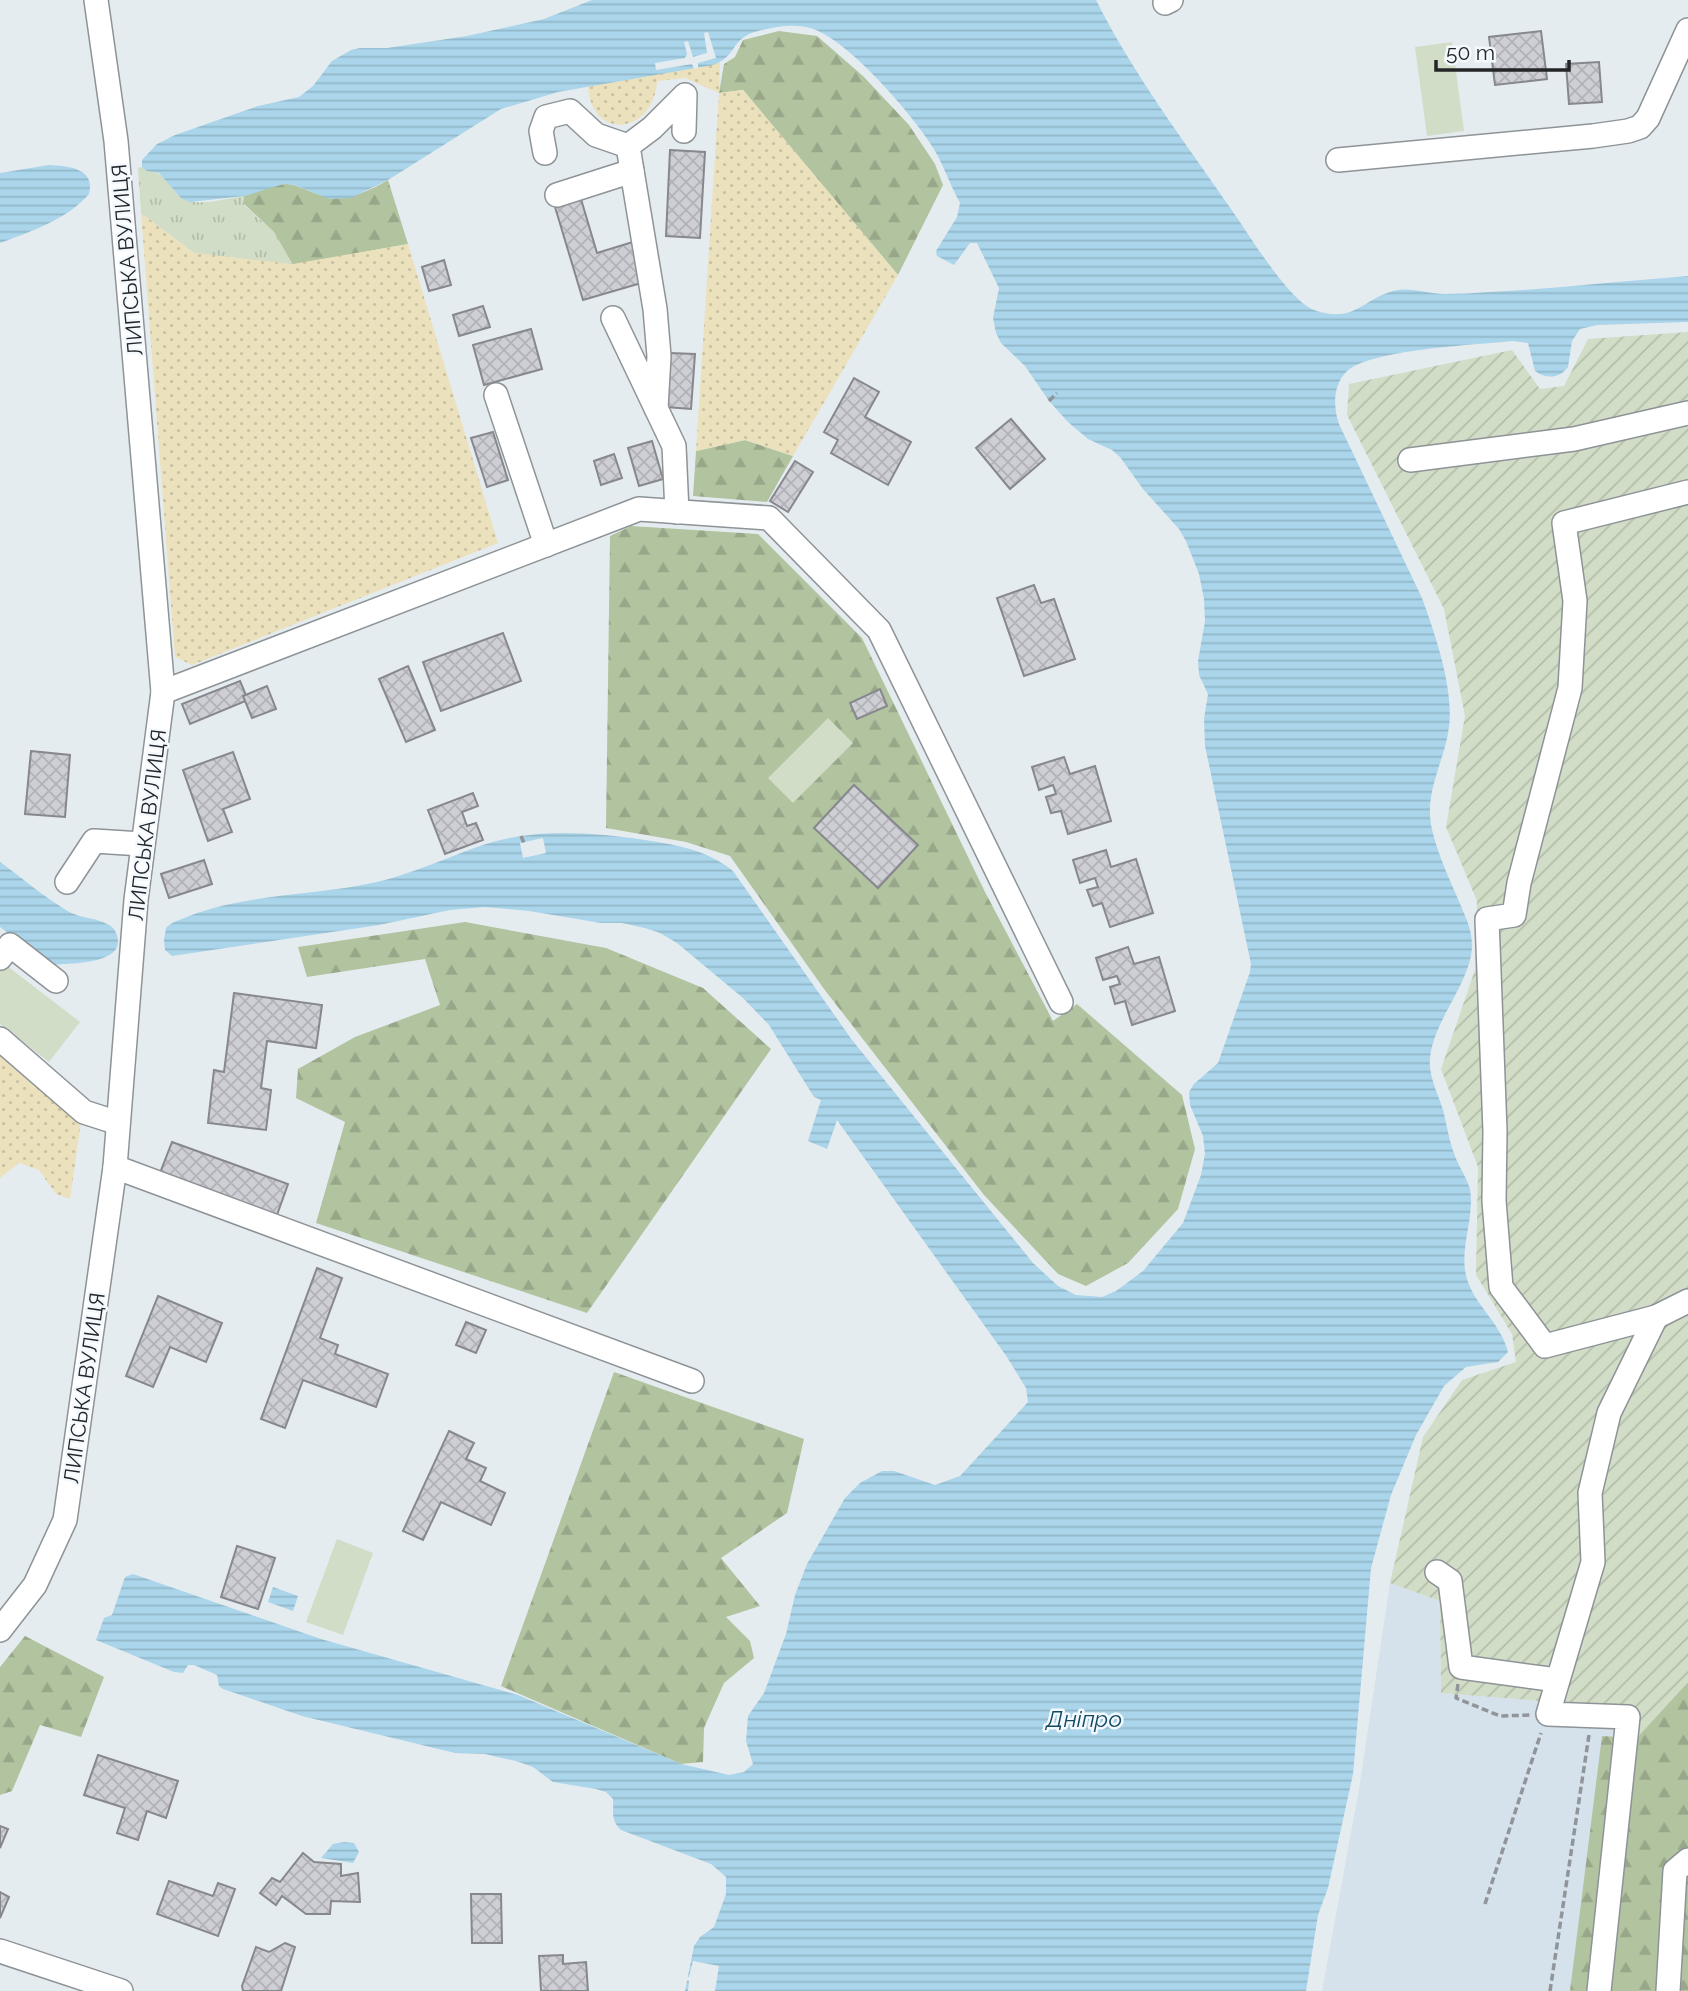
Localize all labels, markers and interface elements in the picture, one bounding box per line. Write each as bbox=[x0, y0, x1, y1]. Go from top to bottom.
scale bar bbox=[1436, 28, 1569, 72]
text: 50 m bbox=[1446, 40, 1495, 65]
street label: ЛИПСЬКА ВУЛИЦЯ bbox=[106, 163, 148, 357]
street label: ЛИПСЬКА ВУЛИЦЯ bbox=[123, 728, 171, 922]
street label: ЛИПСЬКА ВУЛИЦЯ bbox=[58, 1291, 110, 1485]
water label: Дніпро bbox=[1045, 1705, 1122, 1732]

